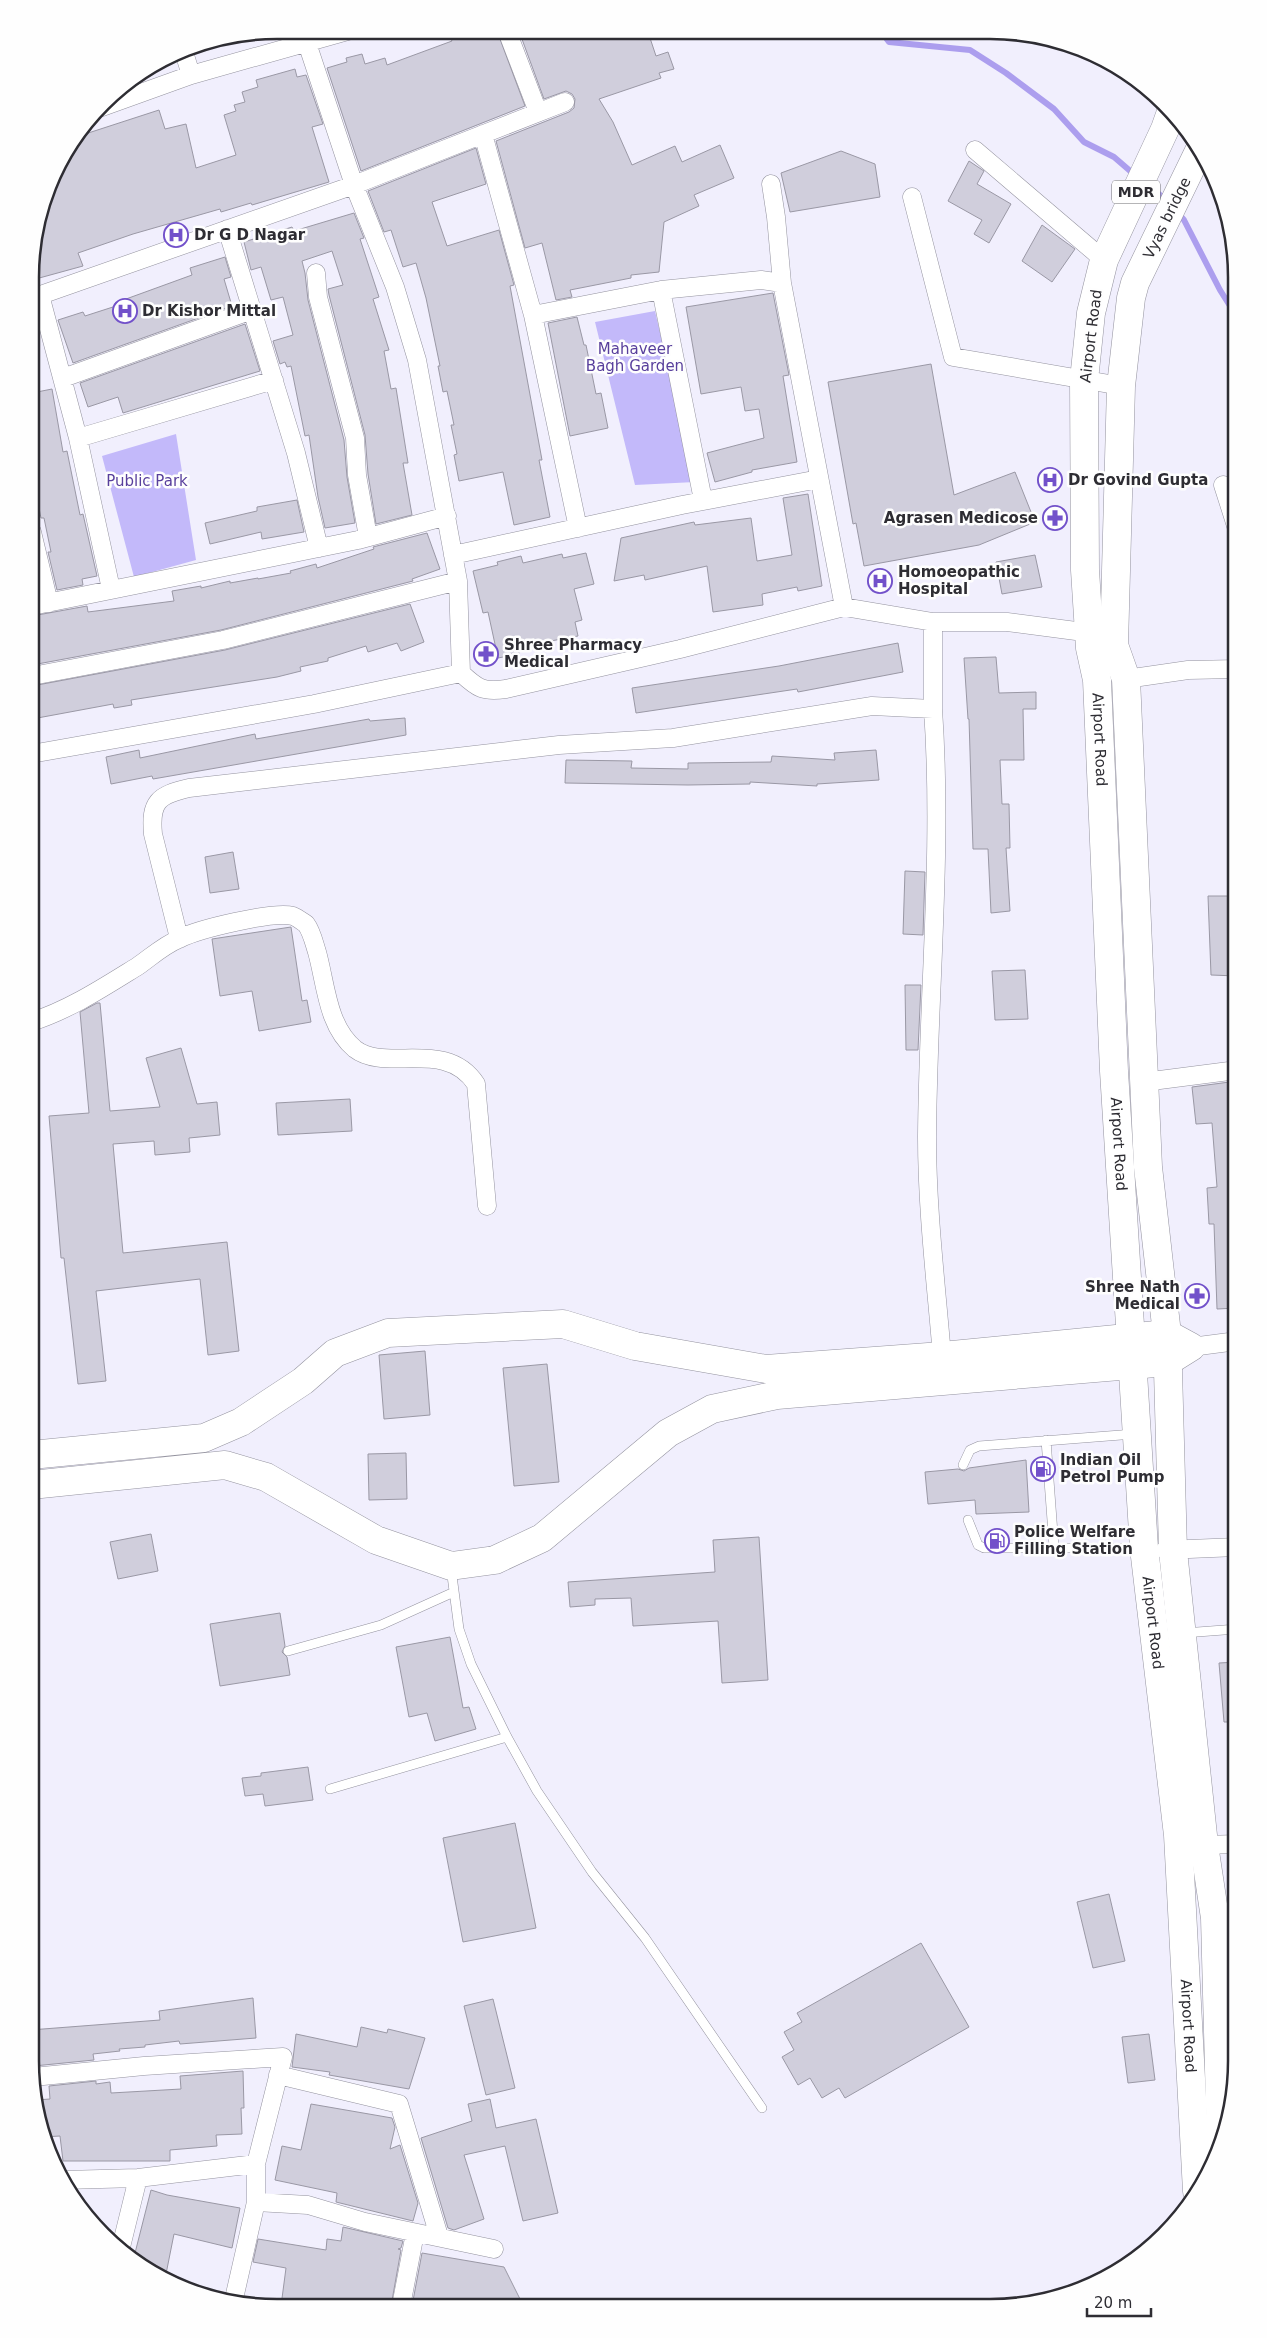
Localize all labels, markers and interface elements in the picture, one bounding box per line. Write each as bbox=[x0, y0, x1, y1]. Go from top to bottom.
street label: Vyas bridge bbox=[1139, 174, 1195, 262]
road number: MDR bbox=[1112, 180, 1160, 203]
hospital icon: Dr G D Nagar bbox=[163, 222, 189, 248]
place label: Dr G D Nagar bbox=[194, 226, 306, 244]
street label: Airport Road bbox=[1076, 288, 1106, 384]
hospital icon: Dr Kishor Mittal bbox=[112, 298, 138, 324]
place label: Dr Kishor Mittal bbox=[142, 302, 276, 320]
park label: Mahaveer Bagh Garden bbox=[586, 340, 684, 375]
hospital icon: Dr Govind Gupta bbox=[1037, 467, 1063, 493]
place label: Dr Govind Gupta bbox=[1068, 471, 1208, 489]
park label: Public Park bbox=[106, 472, 188, 490]
pharmacy icon: Agrasen Medicose bbox=[1042, 505, 1068, 531]
place label: Agrasen Medicose bbox=[884, 509, 1038, 527]
place label: Homoeopathic Hospital bbox=[898, 563, 1020, 598]
hospital icon: Homoeopathic Hospital bbox=[867, 568, 893, 594]
place label: Shree Pharmacy Medical bbox=[504, 636, 642, 671]
pharmacy icon: Shree Pharmacy Medical bbox=[473, 641, 499, 667]
street label: Airport Road bbox=[1089, 692, 1111, 787]
street label: Airport Road bbox=[1107, 1097, 1131, 1191]
place label: Shree Nath Medical bbox=[1085, 1278, 1180, 1313]
pharmacy icon: Shree Nath Medical bbox=[1184, 1283, 1210, 1309]
place label: Indian Oil Petrol Pump bbox=[1060, 1451, 1165, 1486]
fuel station icon: Indian Oil Petrol Pump bbox=[1030, 1456, 1056, 1482]
place label: Police Welfare Filling Station bbox=[1014, 1523, 1135, 1558]
fuel station icon: Police Welfare Filling Station bbox=[984, 1528, 1010, 1554]
street label: Airport Road bbox=[1138, 1575, 1167, 1670]
street label: Airport Road bbox=[1177, 1979, 1200, 2073]
scale bar bbox=[1087, 2286, 1151, 2318]
text: 20 m bbox=[1094, 2294, 1132, 2312]

